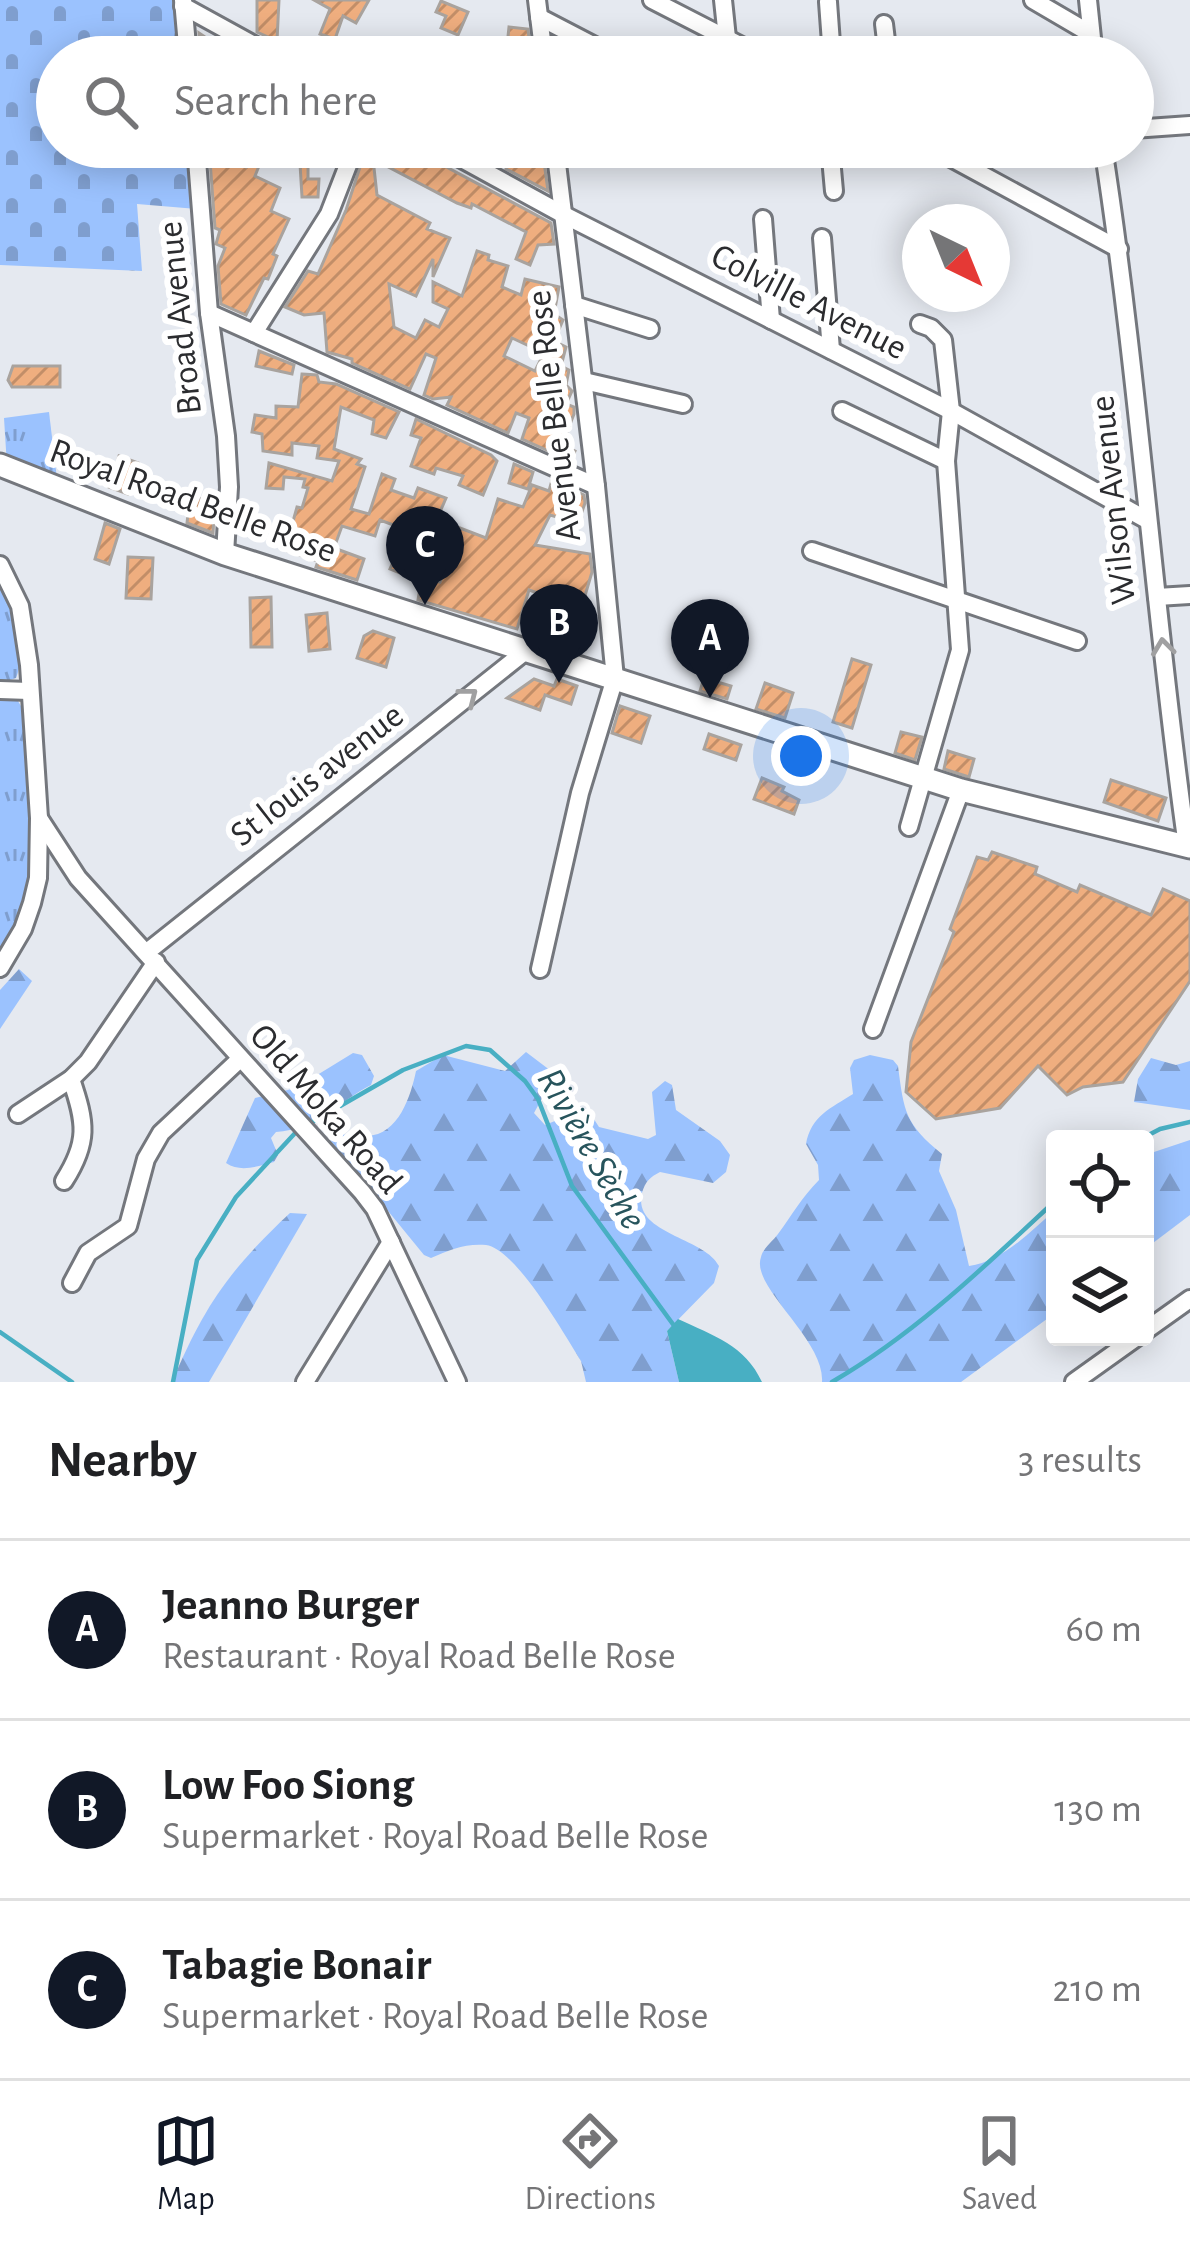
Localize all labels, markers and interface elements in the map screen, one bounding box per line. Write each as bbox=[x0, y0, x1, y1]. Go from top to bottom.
search box bbox=[36, 36, 1154, 168]
icon: search bbox=[78, 69, 144, 135]
text: Search here bbox=[174, 79, 377, 124]
north arrow bbox=[902, 204, 1010, 312]
street label: Broad Avenue bbox=[152, 219, 208, 417]
street label: Colville Avenue bbox=[706, 237, 912, 367]
street label: Avenue Belle Rose bbox=[521, 288, 587, 544]
street label: Wilson Avenue bbox=[1084, 394, 1142, 606]
street label: Royal Road Belle Rose bbox=[45, 432, 341, 570]
pin: C bbox=[386, 506, 464, 605]
pin: B bbox=[520, 584, 598, 683]
pin: A bbox=[671, 599, 749, 698]
one-way arrow bbox=[1150, 637, 1176, 657]
one-way arrow bbox=[455, 689, 477, 710]
street label: St louis avenue bbox=[224, 697, 410, 853]
your location bbox=[771, 726, 831, 786]
street label: Old Moka Road bbox=[243, 1017, 409, 1201]
water label: Rivière Sèche bbox=[529, 1062, 653, 1236]
map controls bbox=[1046, 1130, 1154, 1346]
button: locate bbox=[1046, 1130, 1154, 1238]
button: layers bbox=[1046, 1238, 1154, 1346]
text: Nearby bbox=[48, 1435, 197, 1486]
text: 3 results bbox=[1018, 1441, 1142, 1480]
text: Jeanno Burger bbox=[162, 1583, 419, 1628]
text: A bbox=[75, 1610, 99, 1649]
text: 60 m bbox=[1065, 1610, 1142, 1649]
text: Restaurant · Royal Road Belle Rose bbox=[162, 1637, 676, 1676]
text: Low Foo Siong bbox=[162, 1763, 414, 1808]
text: B bbox=[76, 1790, 98, 1829]
text: 130 m bbox=[1054, 1790, 1142, 1829]
text: Supermarket · Royal Road Belle Rose bbox=[162, 1817, 709, 1856]
text: Tabagie Bonair bbox=[162, 1943, 432, 1988]
text: C bbox=[77, 1970, 97, 2009]
text: 210 m bbox=[1053, 1970, 1142, 2009]
text: Supermarket · Royal Road Belle Rose bbox=[162, 1997, 709, 2036]
tab: Map bbox=[153, 2108, 219, 2220]
tab: Directions bbox=[524, 2108, 656, 2220]
tab: Saved bbox=[962, 2108, 1037, 2220]

